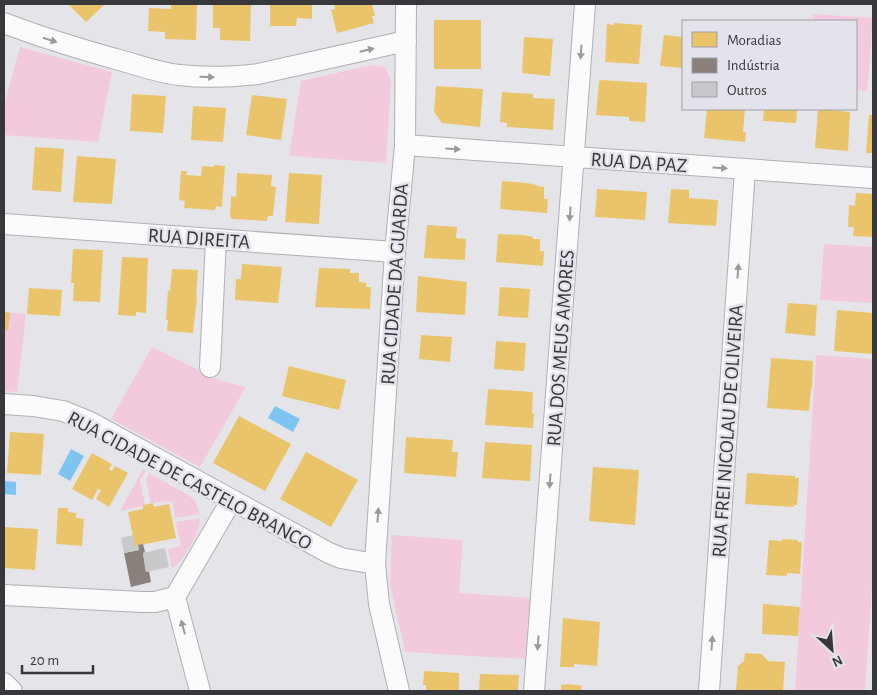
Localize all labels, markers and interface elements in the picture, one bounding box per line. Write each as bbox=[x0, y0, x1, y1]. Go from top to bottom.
legend bbox=[682, 20, 857, 110]
text: Moradias bbox=[727, 33, 781, 48]
one-way arrow bbox=[42, 36, 57, 44]
one-way arrow bbox=[577, 45, 585, 61]
one-way arrow bbox=[359, 46, 374, 54]
text: Indústria bbox=[727, 58, 780, 73]
one-way arrow bbox=[199, 73, 215, 81]
text: Outros bbox=[727, 83, 767, 98]
one-way arrow bbox=[446, 145, 462, 153]
street label: RUA DA PAZ bbox=[590, 150, 688, 176]
one-way arrow bbox=[712, 164, 728, 172]
street label: RUA CIDADE DA GUARDA bbox=[378, 182, 412, 386]
one-way arrow bbox=[566, 207, 574, 223]
street label: RUA DIREITA bbox=[147, 225, 251, 253]
street label: RUA DOS MEUS AMORES bbox=[544, 249, 578, 447]
one-way arrow bbox=[734, 263, 742, 279]
street label: RUA FREI NICOLAU DE OLIVEIRA bbox=[709, 303, 747, 558]
street label: RUA CIDADE DE CASTELO BRANCO bbox=[64, 408, 315, 554]
one-way arrow bbox=[546, 474, 554, 490]
one-way arrow bbox=[374, 507, 382, 523]
one-way arrow bbox=[179, 620, 187, 635]
north arrow bbox=[807, 625, 857, 675]
one-way arrow bbox=[709, 634, 717, 650]
one-way arrow bbox=[534, 636, 542, 652]
scale bar bbox=[22, 642, 94, 674]
text: N bbox=[830, 652, 845, 669]
text: 20 m bbox=[30, 653, 59, 668]

